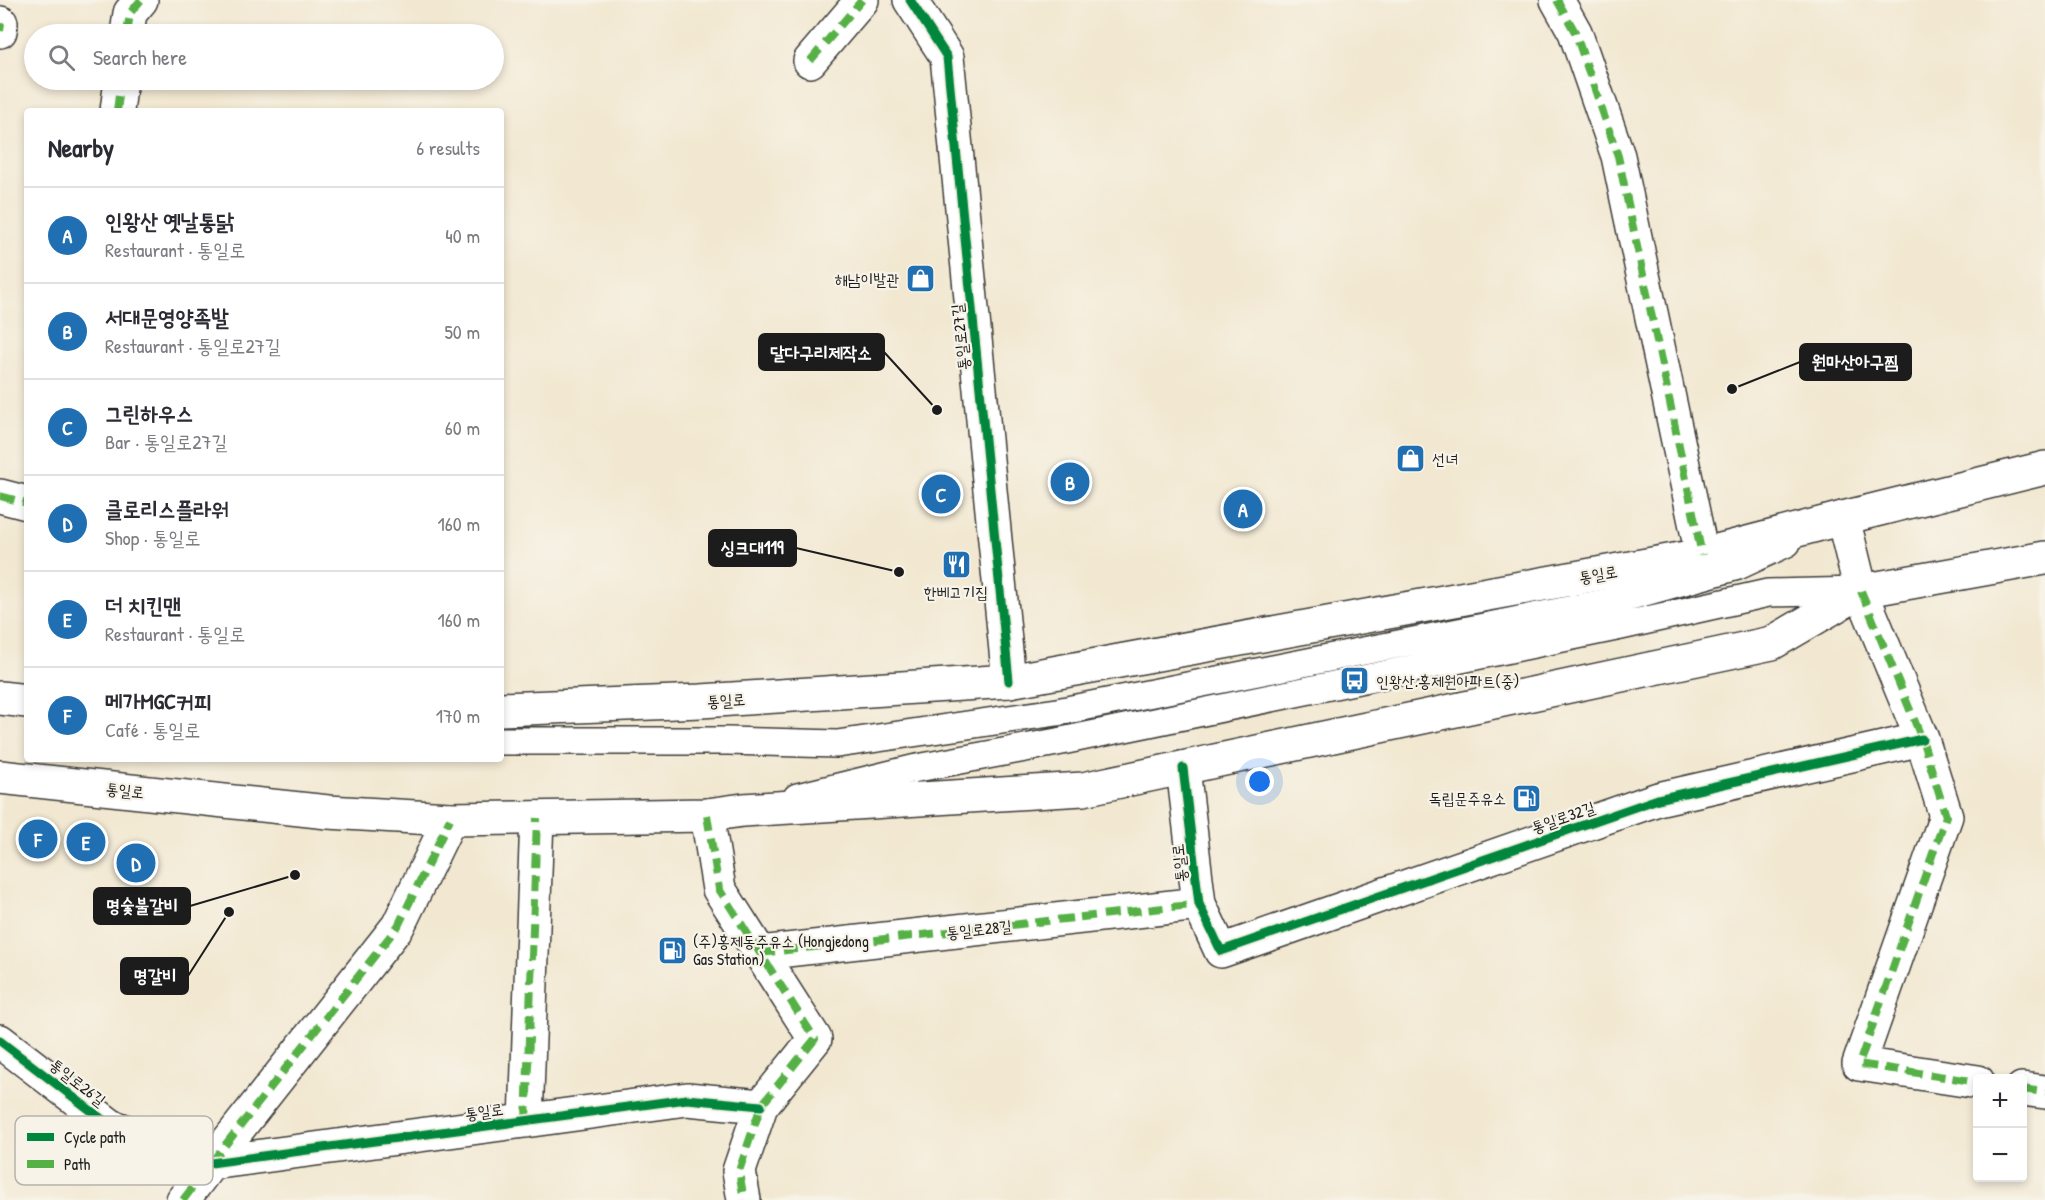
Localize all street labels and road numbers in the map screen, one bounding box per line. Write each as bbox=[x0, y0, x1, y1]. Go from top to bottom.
street label: 통일로27길 bbox=[946, 302, 974, 371]
street label: 통일로 bbox=[1577, 560, 1619, 588]
street label: 통일로 bbox=[706, 688, 746, 712]
street label: 통일로 bbox=[105, 777, 145, 803]
street label: 통일로32길 bbox=[1528, 796, 1598, 838]
street label: 통일로 bbox=[1166, 843, 1192, 883]
street label: 통일로28길 bbox=[945, 915, 1013, 943]
street label: 통일로26길 bbox=[45, 1053, 111, 1111]
street label: 통일로 bbox=[463, 1097, 505, 1125]

